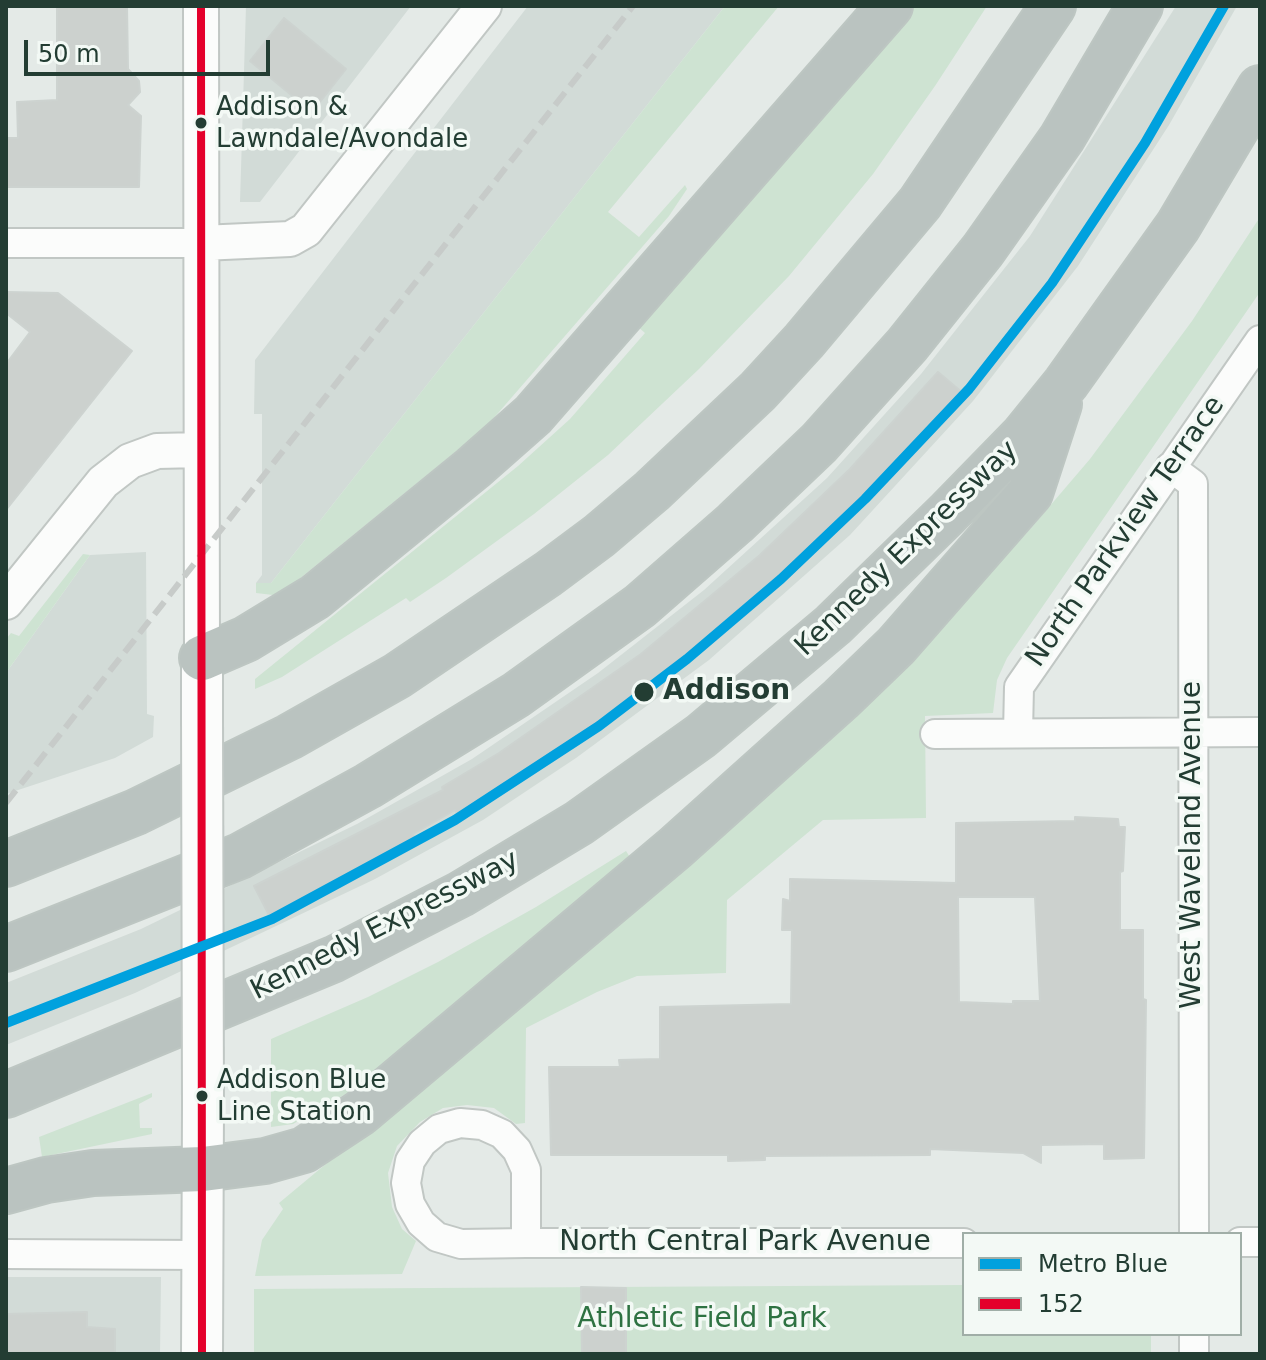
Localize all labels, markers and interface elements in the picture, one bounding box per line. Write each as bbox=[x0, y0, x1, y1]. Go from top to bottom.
scale bar bbox=[28, 24, 274, 74]
text: 50 m bbox=[38, 40, 100, 68]
place label: Addison & Lawndale/Avondale bbox=[216, 92, 468, 154]
marker: Addison & Lawndale/Avondale bbox=[193, 115, 209, 131]
street label: North Parkview Terrace bbox=[1020, 390, 1232, 674]
street label: Kennedy Expressway bbox=[789, 434, 1025, 664]
place label: Addison bbox=[663, 675, 790, 709]
marker: Addison bbox=[632, 680, 656, 704]
street label: West Waveland Avenue bbox=[1176, 681, 1210, 1009]
street label: Kennedy Expressway bbox=[245, 844, 525, 1008]
place label: Addison Blue Line Station bbox=[217, 1065, 386, 1126]
marker: Addison Blue Line Station bbox=[194, 1088, 210, 1104]
street label: North Central Park Avenue bbox=[559, 1226, 931, 1260]
legend bbox=[962, 1232, 1242, 1336]
text: Metro Blue bbox=[1038, 1250, 1168, 1278]
text: 152 bbox=[1038, 1290, 1084, 1318]
park label: Athletic Field Park bbox=[577, 1303, 827, 1337]

